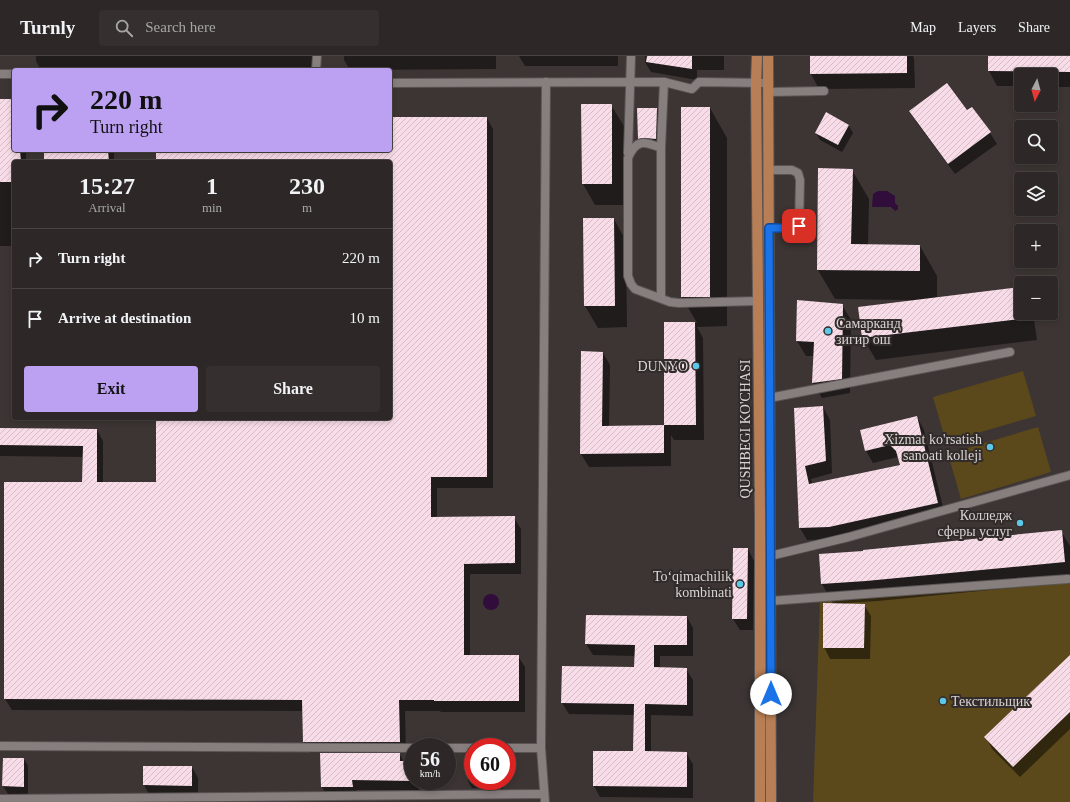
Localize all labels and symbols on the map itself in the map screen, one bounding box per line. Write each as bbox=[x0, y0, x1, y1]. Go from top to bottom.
north arrow bbox=[1014, 68, 1058, 112]
pin bbox=[782, 209, 816, 243]
place label: Самарканд зигир ош bbox=[836, 316, 901, 347]
marker: Самарканд зигир ош bbox=[823, 326, 833, 336]
place label: DUNYO bbox=[637, 359, 688, 374]
street label: QUSHBEGI KO'CHASI bbox=[738, 359, 753, 499]
marker: DUNYO bbox=[691, 361, 701, 371]
place label: Xizmat ko'rsatish sanoati kolleji bbox=[884, 432, 982, 463]
marker: Xizmat ko'rsatish sanoati kolleji bbox=[985, 442, 995, 452]
place label: Колледж сферы услуг bbox=[937, 508, 1012, 539]
marker: Колледж сферы услуг bbox=[1015, 518, 1025, 528]
place label: Toʻqimachilik kombinati bbox=[653, 569, 732, 600]
marker: Toʻqimachilik kombinati bbox=[735, 579, 745, 589]
position arrow bbox=[750, 673, 792, 715]
place label: Текстильщик bbox=[951, 694, 1030, 709]
marker: Текстильщик bbox=[938, 696, 948, 706]
speed limit sign: 60 bbox=[464, 738, 516, 790]

